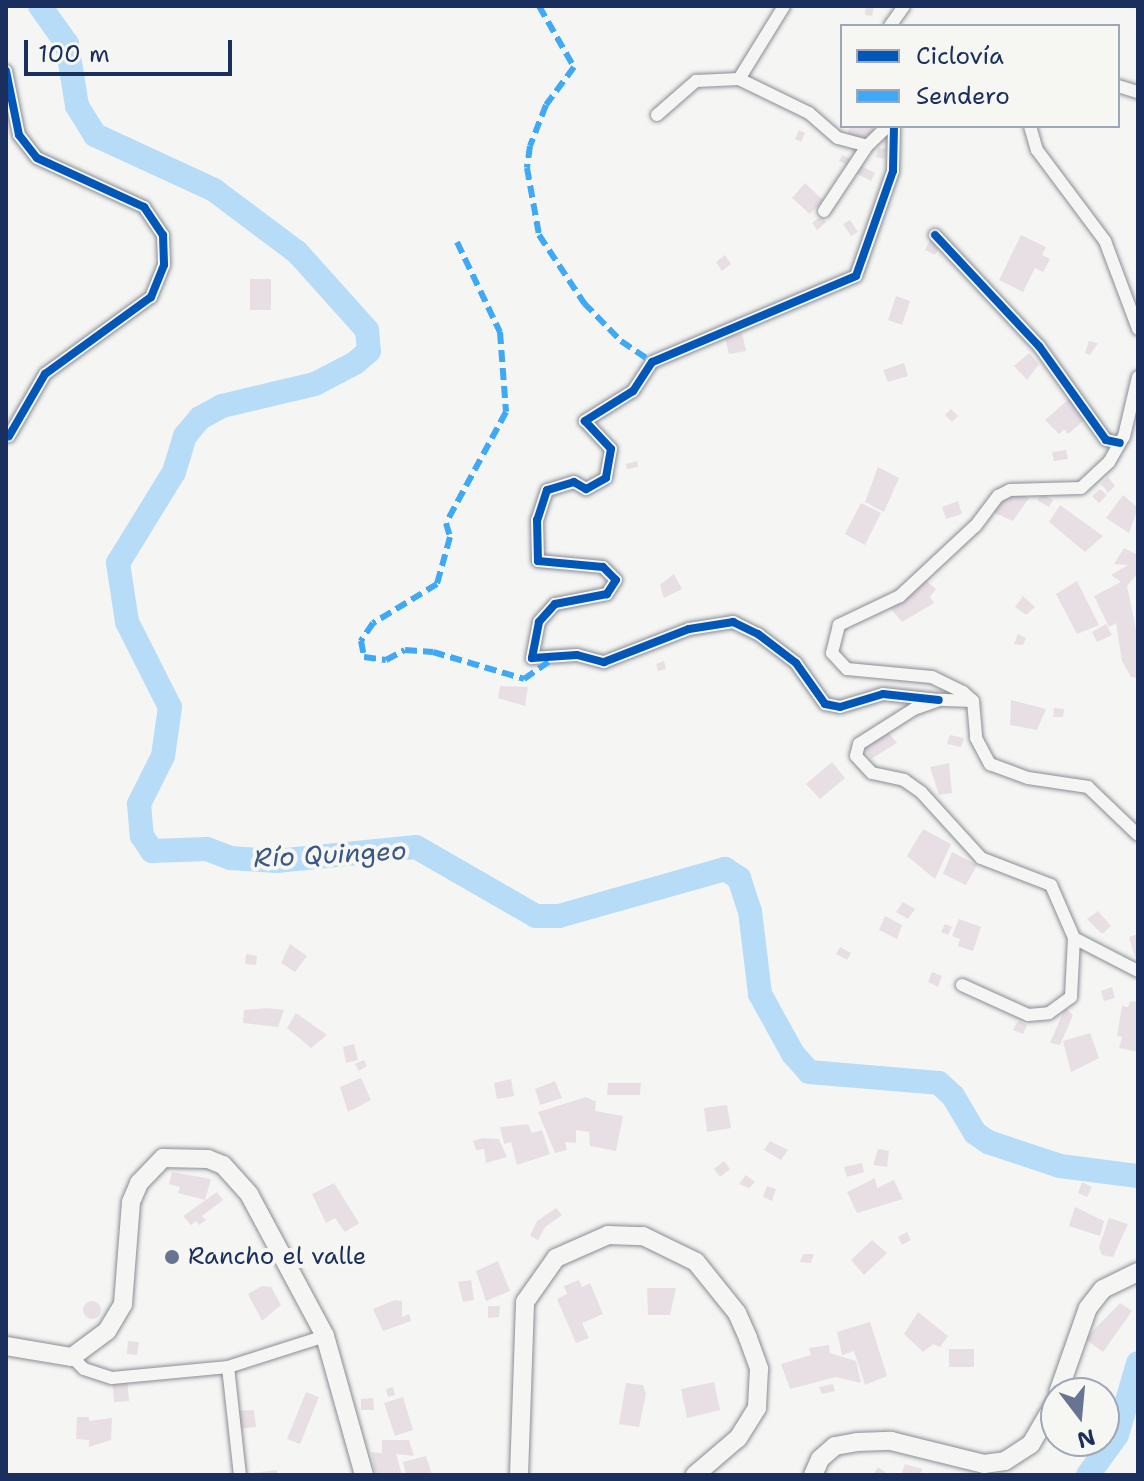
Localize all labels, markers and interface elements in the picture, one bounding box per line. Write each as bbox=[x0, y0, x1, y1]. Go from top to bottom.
scale bar bbox=[28, 24, 236, 74]
legend bbox=[840, 24, 1120, 128]
text: 100 m bbox=[38, 38, 110, 70]
text: Ciclovía bbox=[916, 40, 1004, 72]
text: Sendero bbox=[916, 80, 1010, 112]
water label: Río Quingeo bbox=[253, 834, 407, 874]
place label: Rancho el valle bbox=[188, 1243, 366, 1271]
marker: Rancho el valle bbox=[163, 1248, 181, 1266]
north arrow bbox=[1040, 1377, 1120, 1457]
text: N bbox=[1074, 1422, 1099, 1455]

